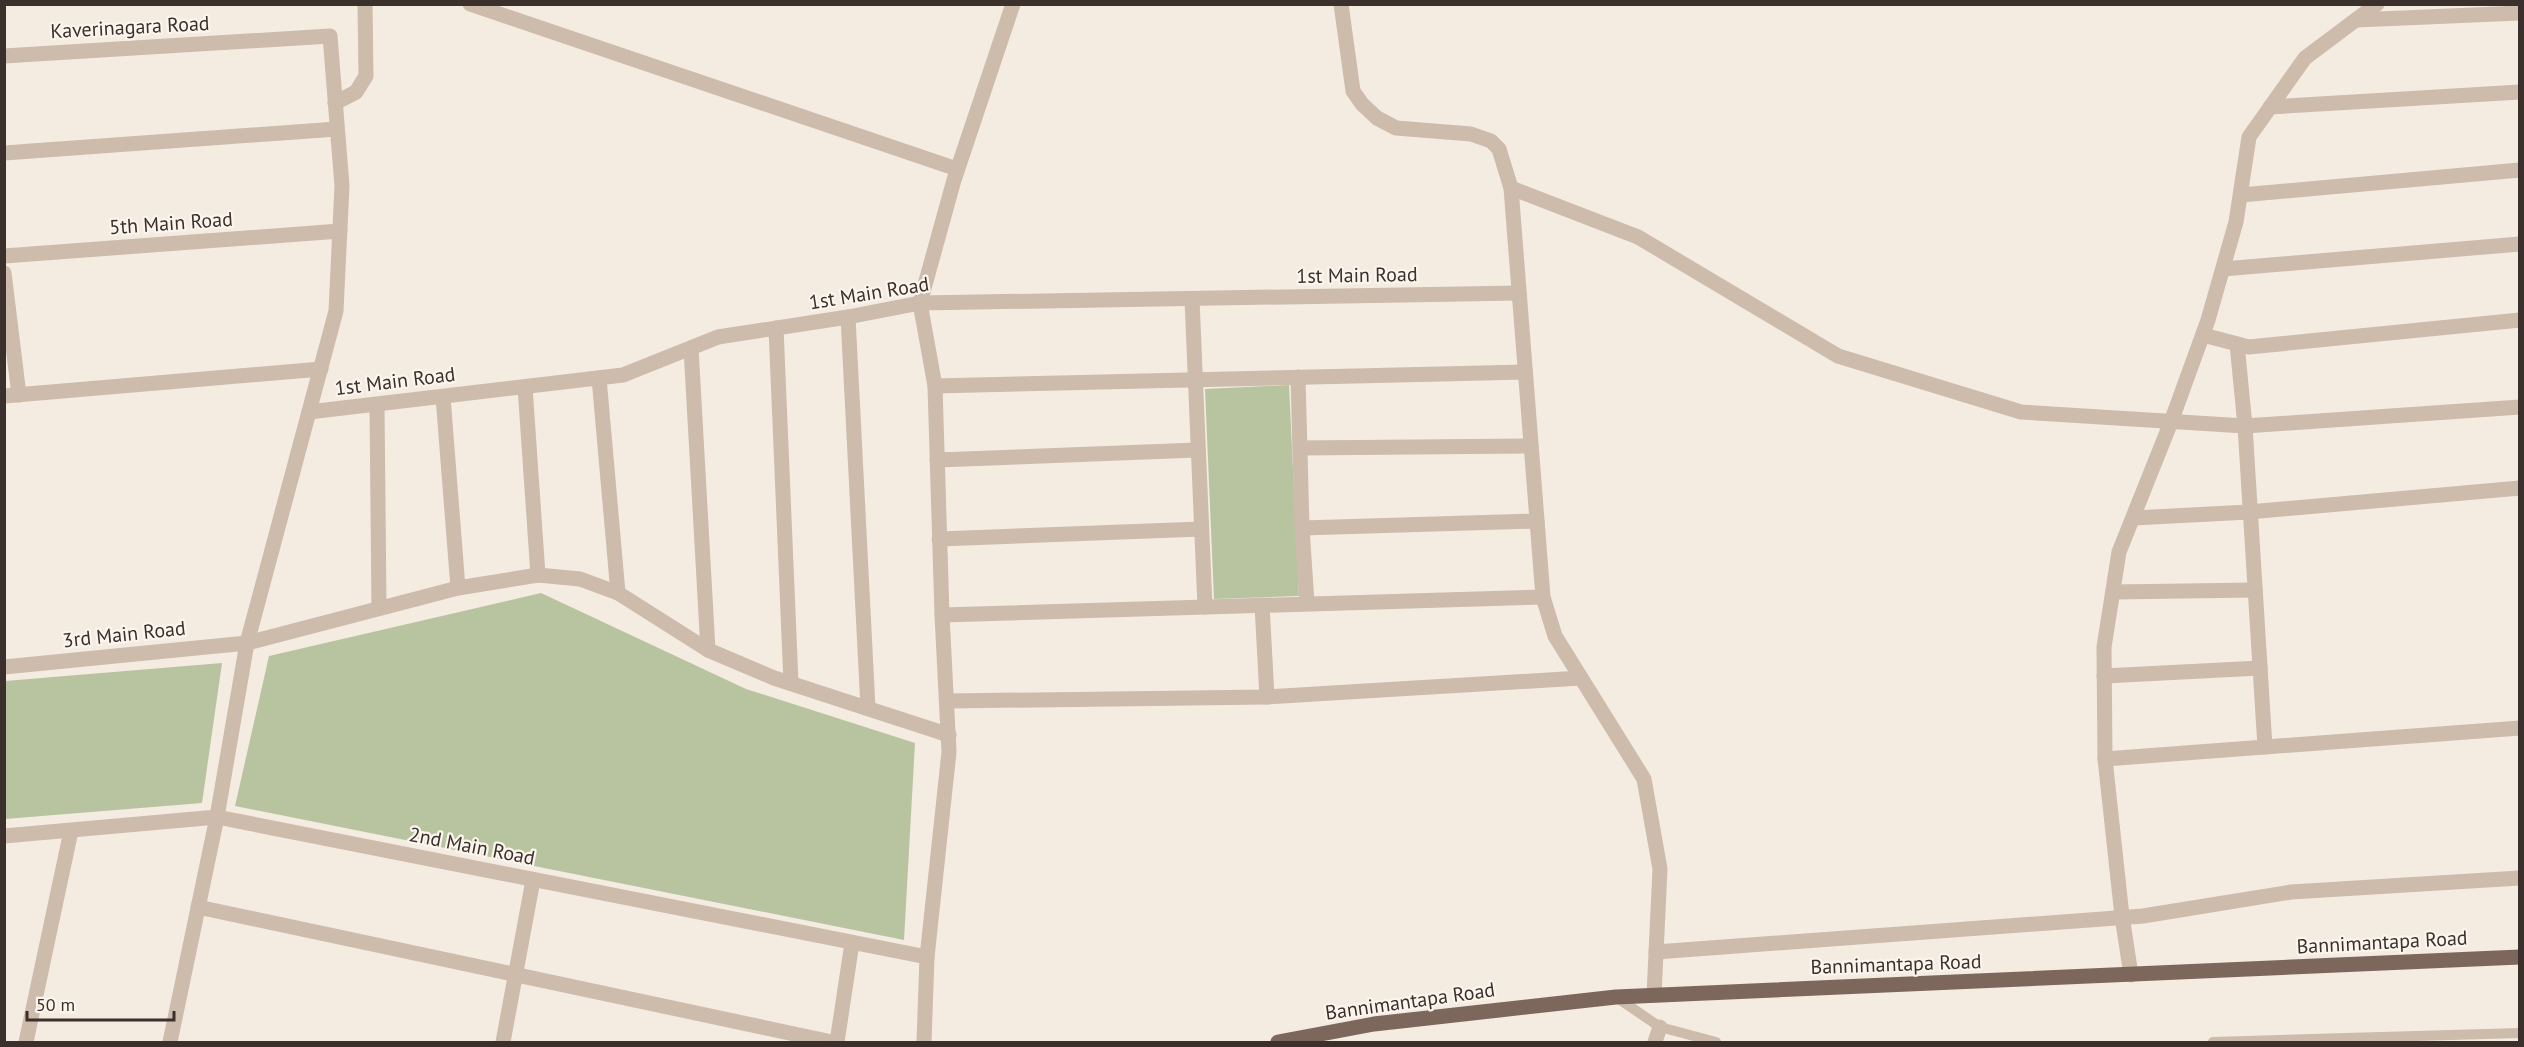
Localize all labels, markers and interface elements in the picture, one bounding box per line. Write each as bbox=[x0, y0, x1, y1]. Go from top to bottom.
street label: Kaverinagara Road bbox=[50, 10, 210, 44]
street label: 5th Main Road bbox=[108, 206, 234, 240]
street label: 1st Main Road bbox=[1296, 261, 1418, 289]
street label: 1st Main Road bbox=[807, 271, 931, 315]
street label: 1st Main Road bbox=[333, 361, 457, 401]
street label: 3rd Main Road bbox=[61, 615, 187, 653]
street label: 2nd Main Road bbox=[407, 821, 537, 871]
street label: Bannimantapa Road bbox=[2296, 925, 2468, 959]
street label: Bannimantapa Road bbox=[1810, 948, 1982, 980]
street label: Bannimantapa Road bbox=[1323, 976, 1497, 1026]
scale bar bbox=[27, 984, 174, 1022]
text: 50 m bbox=[36, 993, 75, 1016]

